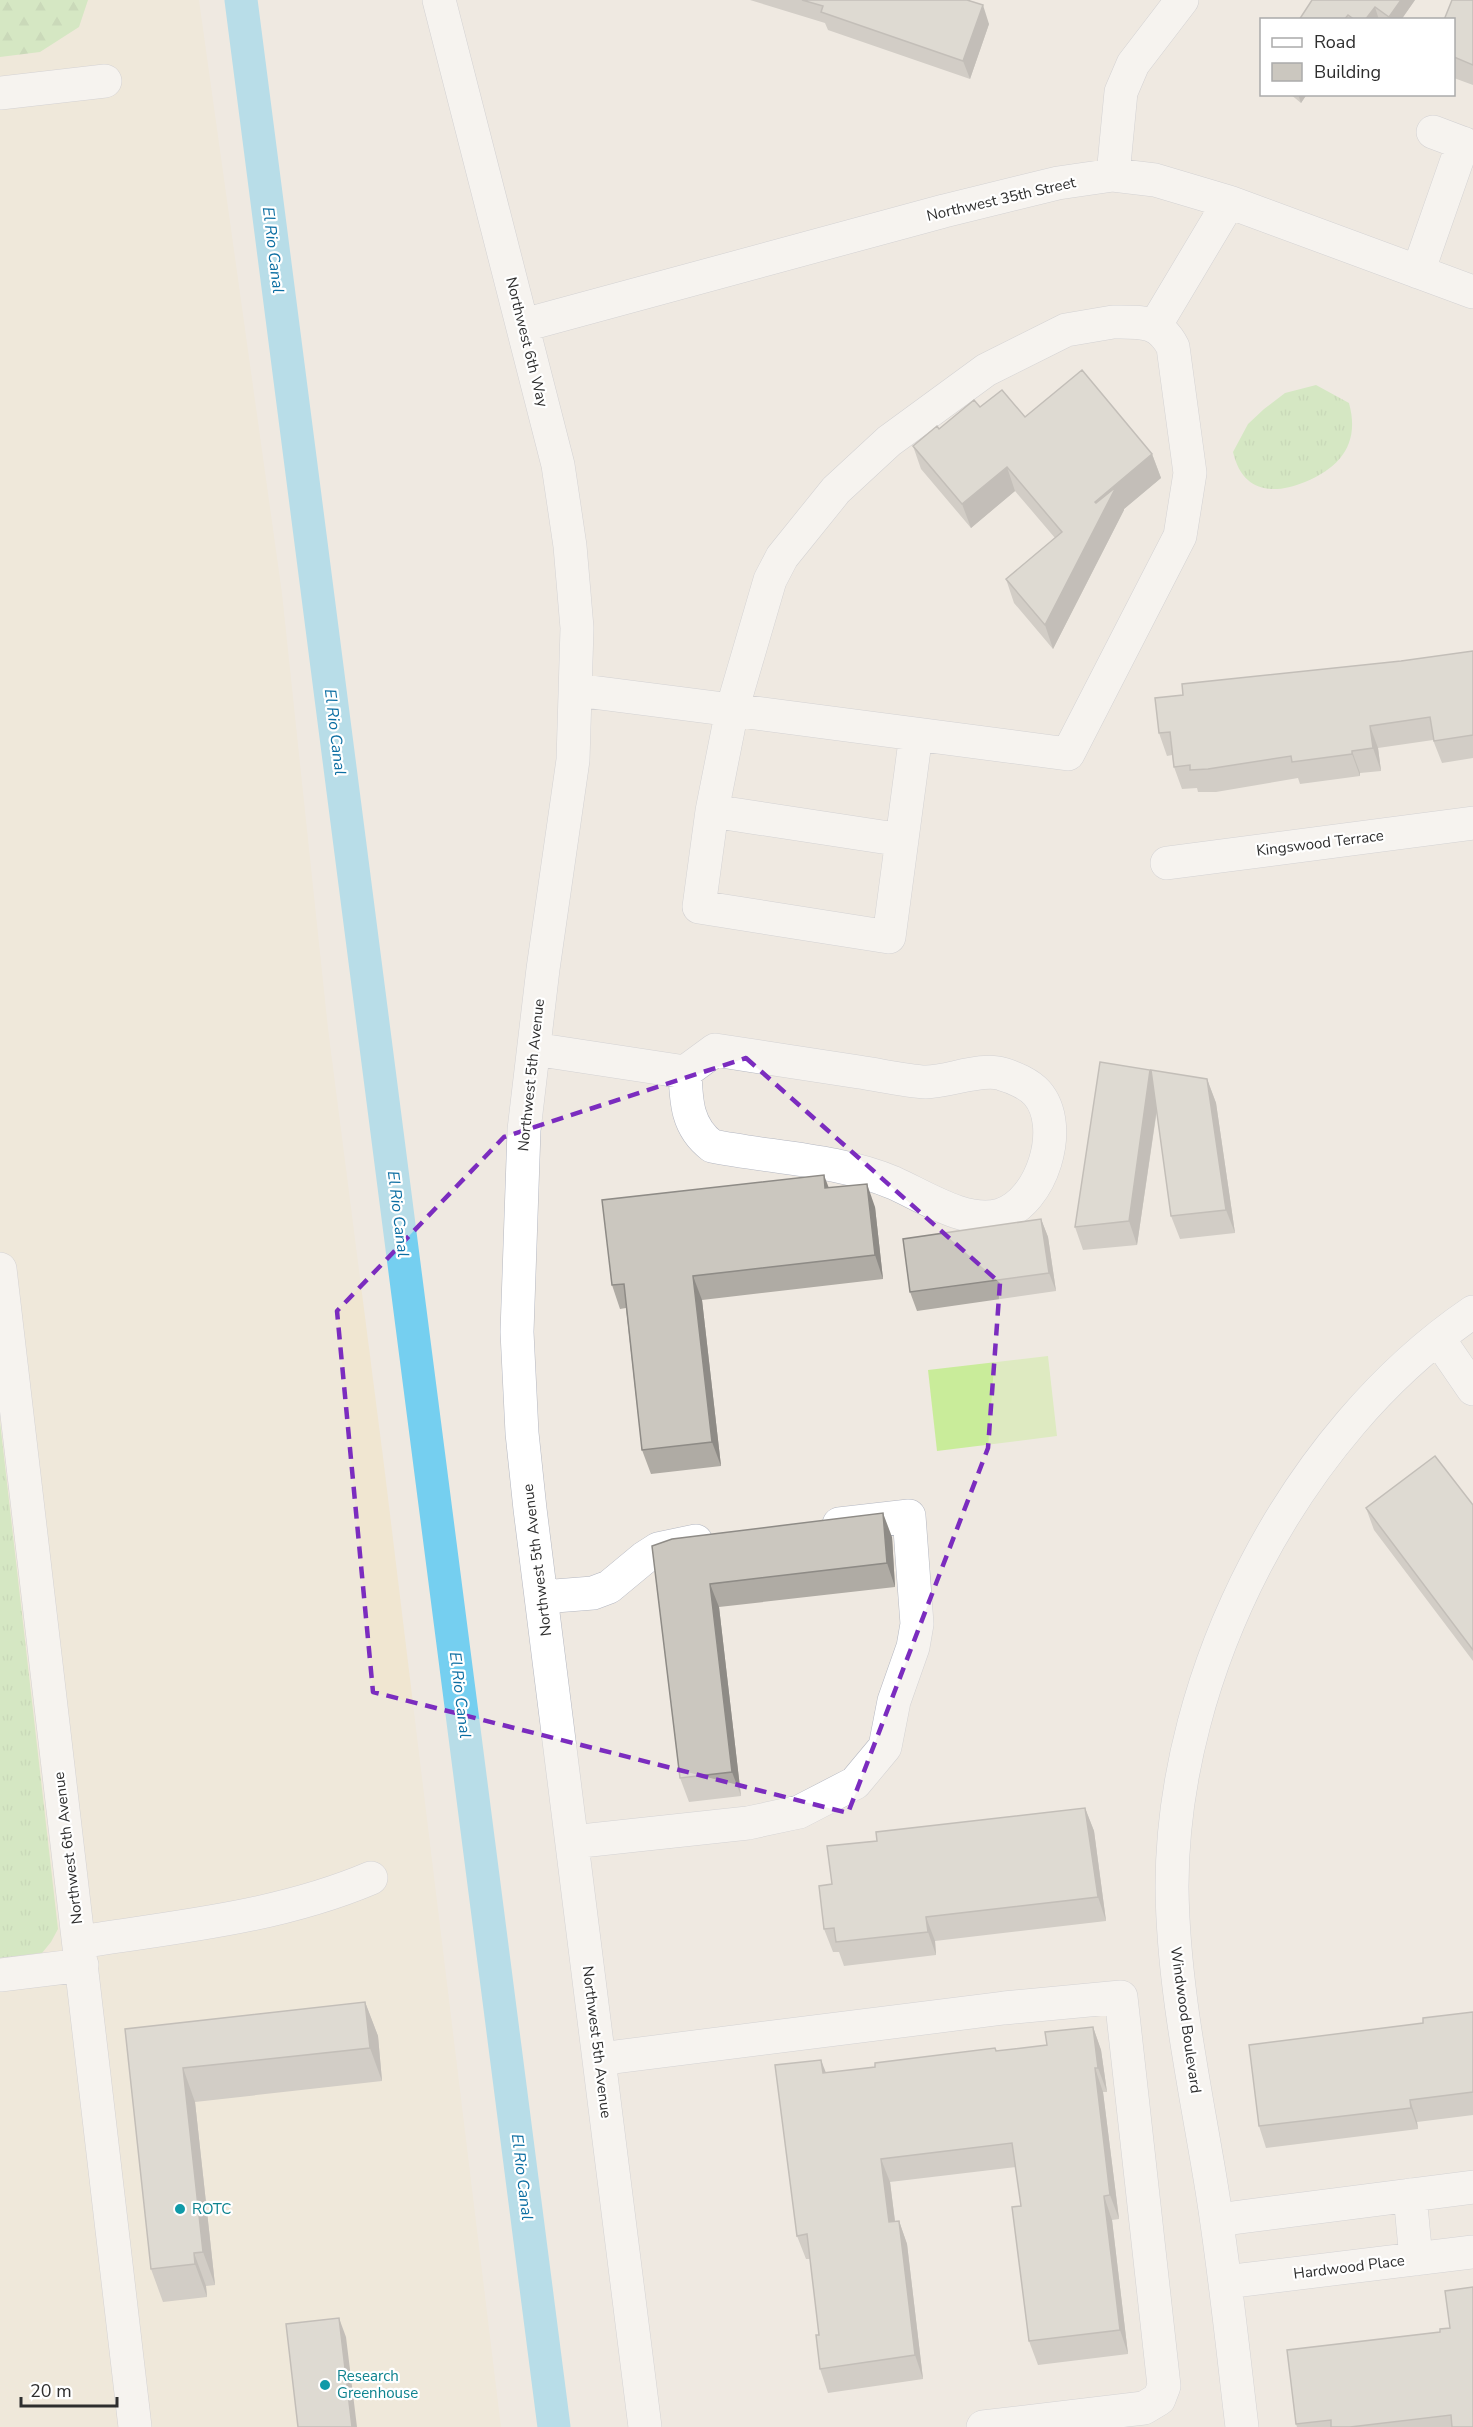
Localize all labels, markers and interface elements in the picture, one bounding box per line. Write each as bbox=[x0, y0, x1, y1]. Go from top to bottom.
legend bbox=[1260, 18, 1455, 96]
text: Road bbox=[1314, 30, 1356, 54]
text: Building bbox=[1314, 60, 1381, 84]
street label: Northwest 35th Street bbox=[925, 172, 1078, 226]
water label: El Rio Canal bbox=[257, 206, 289, 295]
street label: Northwest 6th Way bbox=[501, 275, 553, 409]
water label: El Rio Canal bbox=[319, 688, 351, 777]
street label: Kingswood Terrace bbox=[1255, 825, 1385, 861]
street label: Northwest 5th Avenue bbox=[513, 998, 549, 1152]
water label: El Rio Canal bbox=[382, 1170, 414, 1259]
street label: Northwest 5th Avenue bbox=[518, 1483, 556, 1637]
water label: El Rio Canal bbox=[444, 1651, 476, 1740]
street label: Northwest 6th Avenue bbox=[49, 1771, 87, 1925]
street label: Windwood Boulevard bbox=[1166, 1945, 1206, 2095]
street label: Northwest 5th Avenue bbox=[578, 1965, 616, 2119]
water label: El Rio Canal bbox=[506, 2133, 538, 2222]
place label: ROTC bbox=[192, 2199, 231, 2219]
marker: ROTC bbox=[173, 2202, 187, 2216]
street label: Hardwood Place bbox=[1292, 2250, 1406, 2284]
place label: Research Greenhouse bbox=[337, 2366, 418, 2403]
scale bar bbox=[21, 2370, 117, 2408]
marker: Research Greenhouse bbox=[318, 2378, 332, 2392]
text: 20 m bbox=[30, 2379, 72, 2403]

